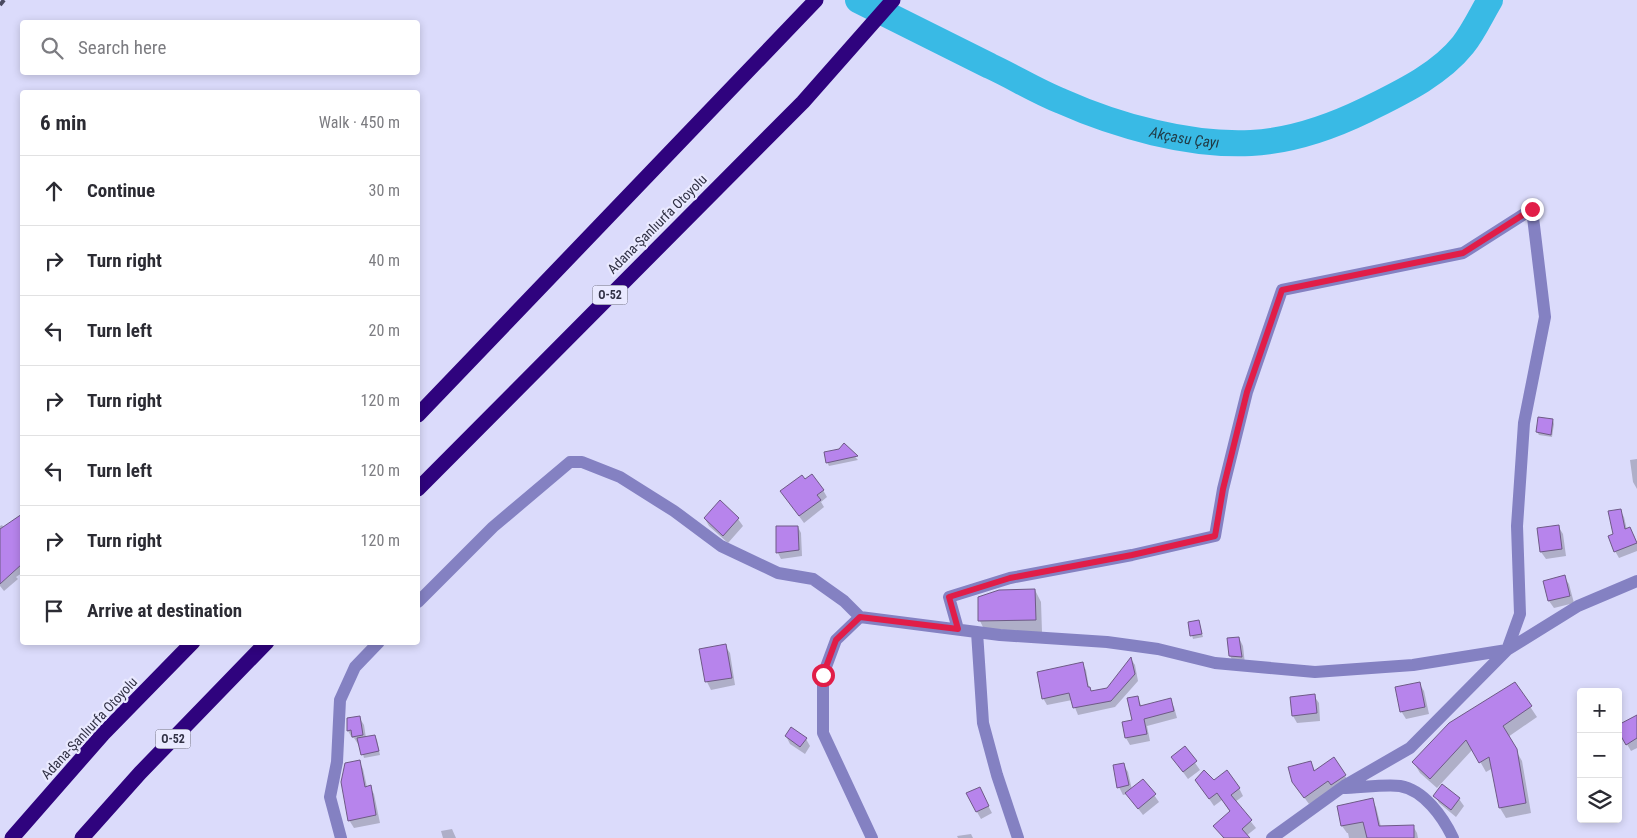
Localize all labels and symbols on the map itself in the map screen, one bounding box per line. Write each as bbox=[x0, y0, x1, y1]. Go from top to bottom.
water label: Akçasu Çayı bbox=[1147, 123, 1220, 152]
street label: Adana-Şanlıurfa Otoyolu bbox=[604, 171, 710, 277]
route end bbox=[1521, 198, 1544, 221]
road number: O-52 bbox=[592, 286, 628, 304]
route start bbox=[812, 664, 835, 687]
street label: Adana-Şanlıurfa Otoyolu bbox=[38, 674, 140, 782]
road number: O-52 bbox=[156, 730, 190, 749]

